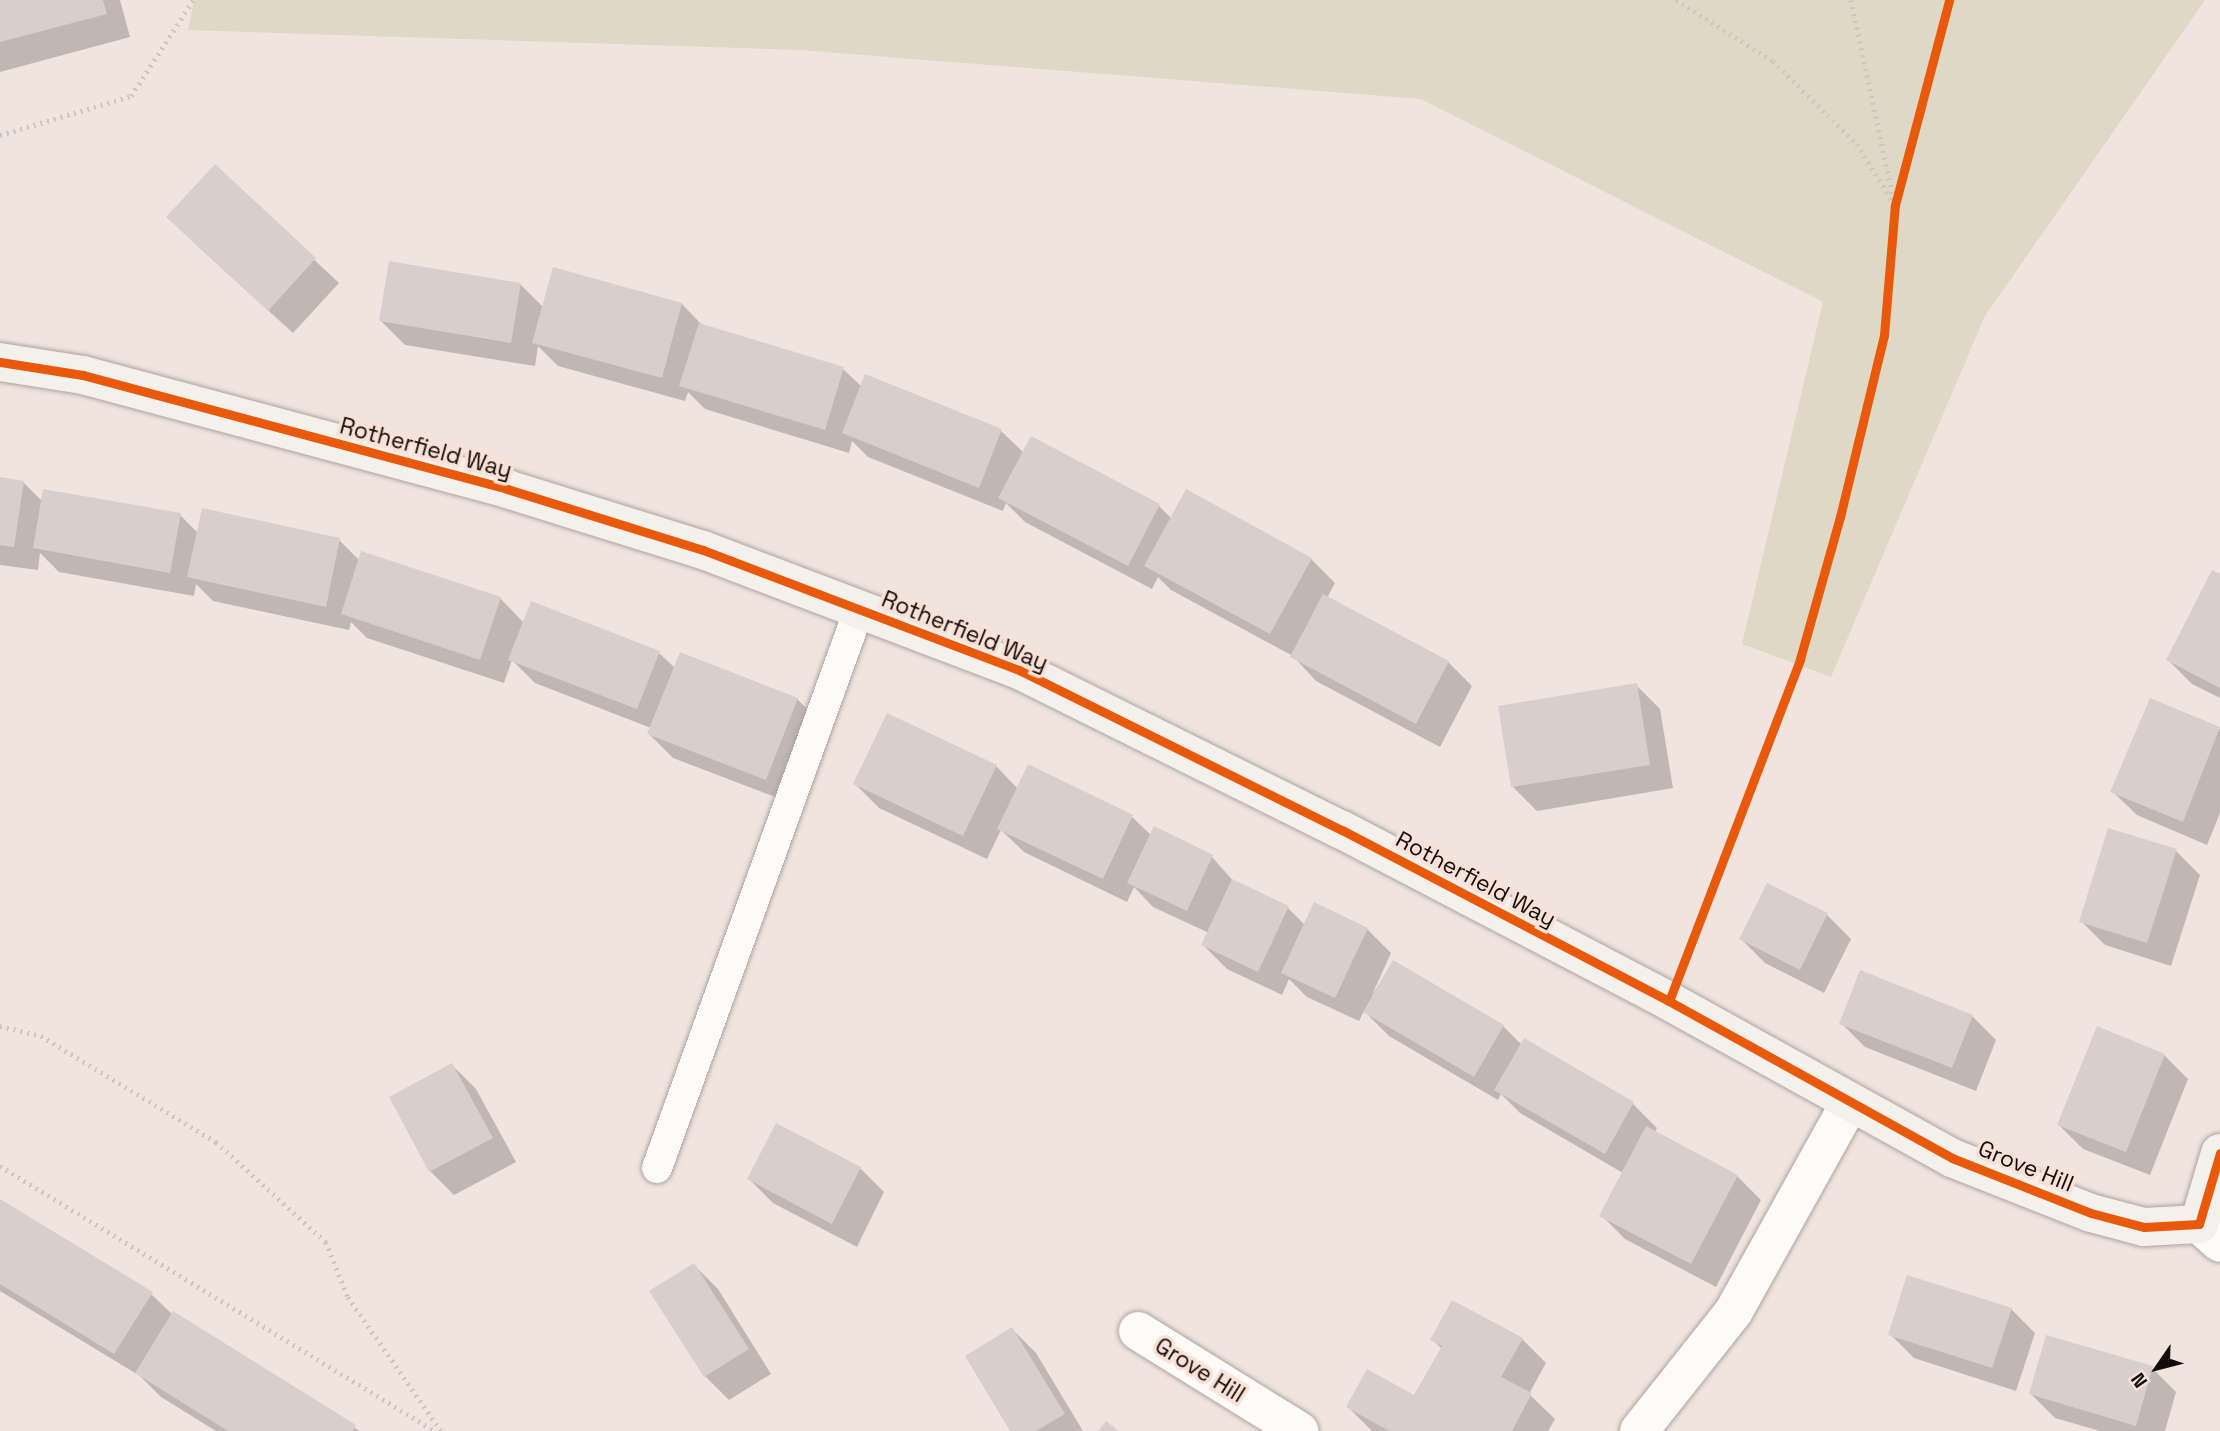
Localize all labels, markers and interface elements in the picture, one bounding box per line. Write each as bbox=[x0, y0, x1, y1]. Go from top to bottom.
street label: Rotherfield Way bbox=[337, 412, 515, 484]
street label: Rotherfield Way bbox=[878, 585, 1052, 677]
street label: Rotherfield Way bbox=[1391, 825, 1561, 933]
street label: Grove Hill bbox=[1974, 1134, 2078, 1198]
street label: Grove Hill bbox=[1150, 1332, 1250, 1408]
north arrow bbox=[2122, 1333, 2192, 1403]
text: N bbox=[2126, 1368, 2153, 1393]

